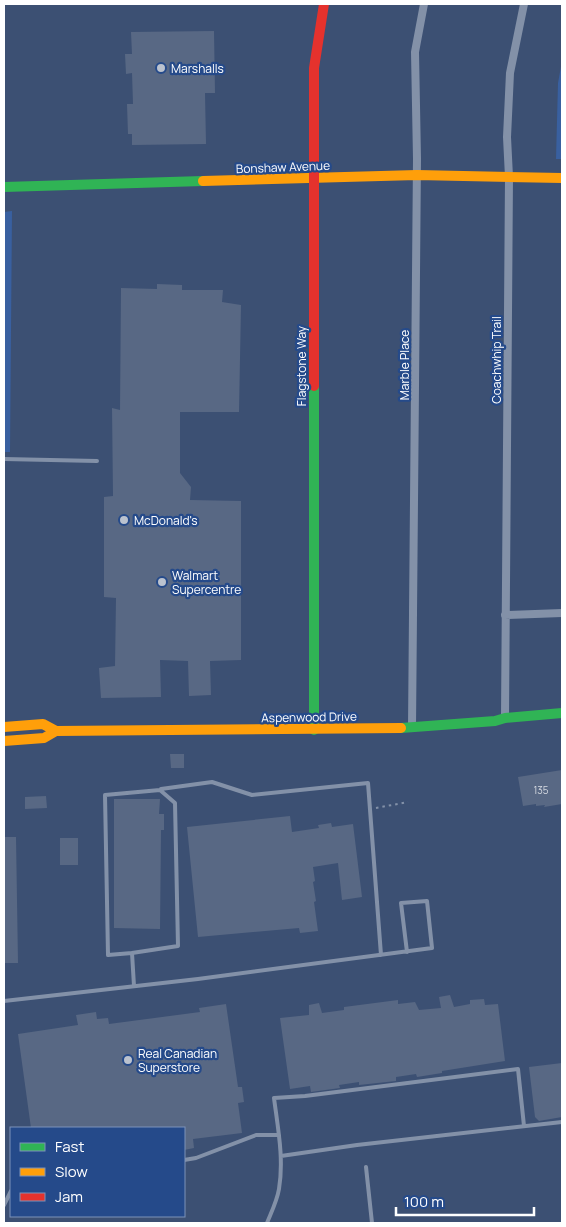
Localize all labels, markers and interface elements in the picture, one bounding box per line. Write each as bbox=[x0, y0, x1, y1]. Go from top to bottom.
place label: Marshalls bbox=[171, 60, 224, 77]
marker: Marshalls bbox=[155, 62, 167, 74]
street label: Bonshaw Avenue bbox=[236, 157, 330, 177]
street label: Coachwhip Trail bbox=[488, 316, 505, 404]
street label: Flagstone Way bbox=[293, 325, 310, 406]
street label: Marble Place bbox=[396, 330, 413, 400]
place label: McDonald's bbox=[134, 512, 198, 529]
marker: McDonald's bbox=[118, 514, 130, 526]
place label: Walmart Supercentre bbox=[172, 567, 241, 598]
marker: Walmart Supercentre bbox=[156, 576, 168, 588]
street label: Aspenwood Drive bbox=[261, 708, 357, 726]
house number: 135 bbox=[533, 783, 549, 797]
place label: Real Canadian Superstore bbox=[138, 1045, 217, 1076]
marker: Real Canadian Superstore bbox=[122, 1054, 134, 1066]
legend bbox=[10, 1127, 185, 1217]
text: Fast bbox=[55, 1136, 84, 1157]
text: Slow bbox=[55, 1161, 88, 1182]
scale bar bbox=[396, 1184, 534, 1216]
text: Jam bbox=[55, 1186, 83, 1207]
text: 100 m bbox=[404, 1191, 444, 1212]

